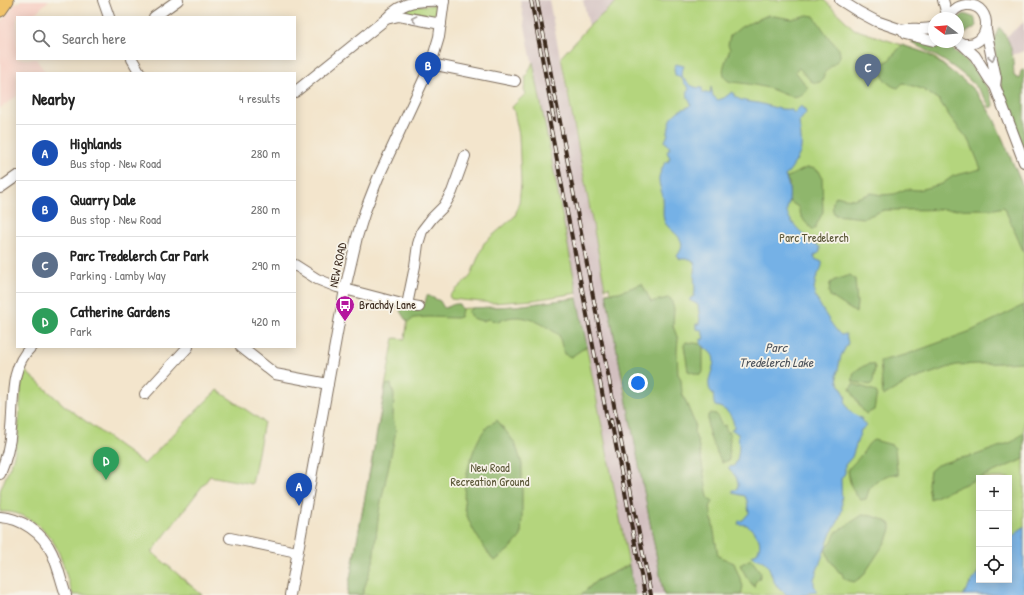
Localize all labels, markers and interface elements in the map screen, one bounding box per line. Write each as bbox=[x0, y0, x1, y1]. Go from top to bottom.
north arrow bbox=[928, 12, 964, 48]
one-way arrow bbox=[410, 15, 417, 23]
search box bbox=[16, 16, 296, 60]
icon: search bbox=[30, 27, 52, 49]
text: Search here bbox=[62, 28, 126, 49]
pin: B bbox=[415, 52, 441, 85]
pin: C bbox=[855, 54, 881, 87]
one-way arrow bbox=[987, 55, 995, 61]
text: Nearby bbox=[32, 87, 75, 110]
text: 4 results bbox=[239, 89, 280, 107]
text: Highlands bbox=[70, 133, 122, 154]
text: A bbox=[42, 144, 48, 162]
text: 280 m bbox=[251, 144, 280, 162]
text: Bus stop · New Road bbox=[70, 154, 161, 172]
text: Quarry Dale bbox=[70, 189, 136, 210]
text: B bbox=[42, 200, 48, 218]
text: 280 m bbox=[251, 200, 280, 218]
text: Bus stop · New Road bbox=[70, 210, 161, 228]
park label: Parc Tredelerch bbox=[779, 229, 849, 246]
street label: NEW ROAD bbox=[324, 241, 351, 289]
text: Parc Tredelerch Car Park bbox=[70, 245, 208, 266]
text: C bbox=[41, 256, 49, 274]
text: 290 m bbox=[251, 256, 280, 274]
text: Parking · Lamby Way bbox=[70, 266, 166, 284]
bus stop icon: Brachdy Lane bbox=[334, 294, 356, 322]
place label: Brachdy Lane bbox=[359, 296, 416, 313]
text: Catherine Gardens bbox=[70, 301, 170, 322]
text: D bbox=[42, 312, 48, 330]
text: 420 m bbox=[251, 312, 280, 330]
text: Park bbox=[70, 322, 92, 340]
water label: Parc Tredelerch Lake bbox=[739, 338, 814, 371]
your location bbox=[628, 373, 648, 393]
pin: D bbox=[93, 447, 119, 480]
park label: New Road Recreation Ground bbox=[451, 459, 530, 490]
pin: A bbox=[286, 473, 312, 506]
map controls bbox=[976, 475, 1012, 583]
button: + bbox=[976, 475, 1012, 511]
button: − bbox=[976, 511, 1012, 547]
button: locate bbox=[976, 547, 1012, 583]

